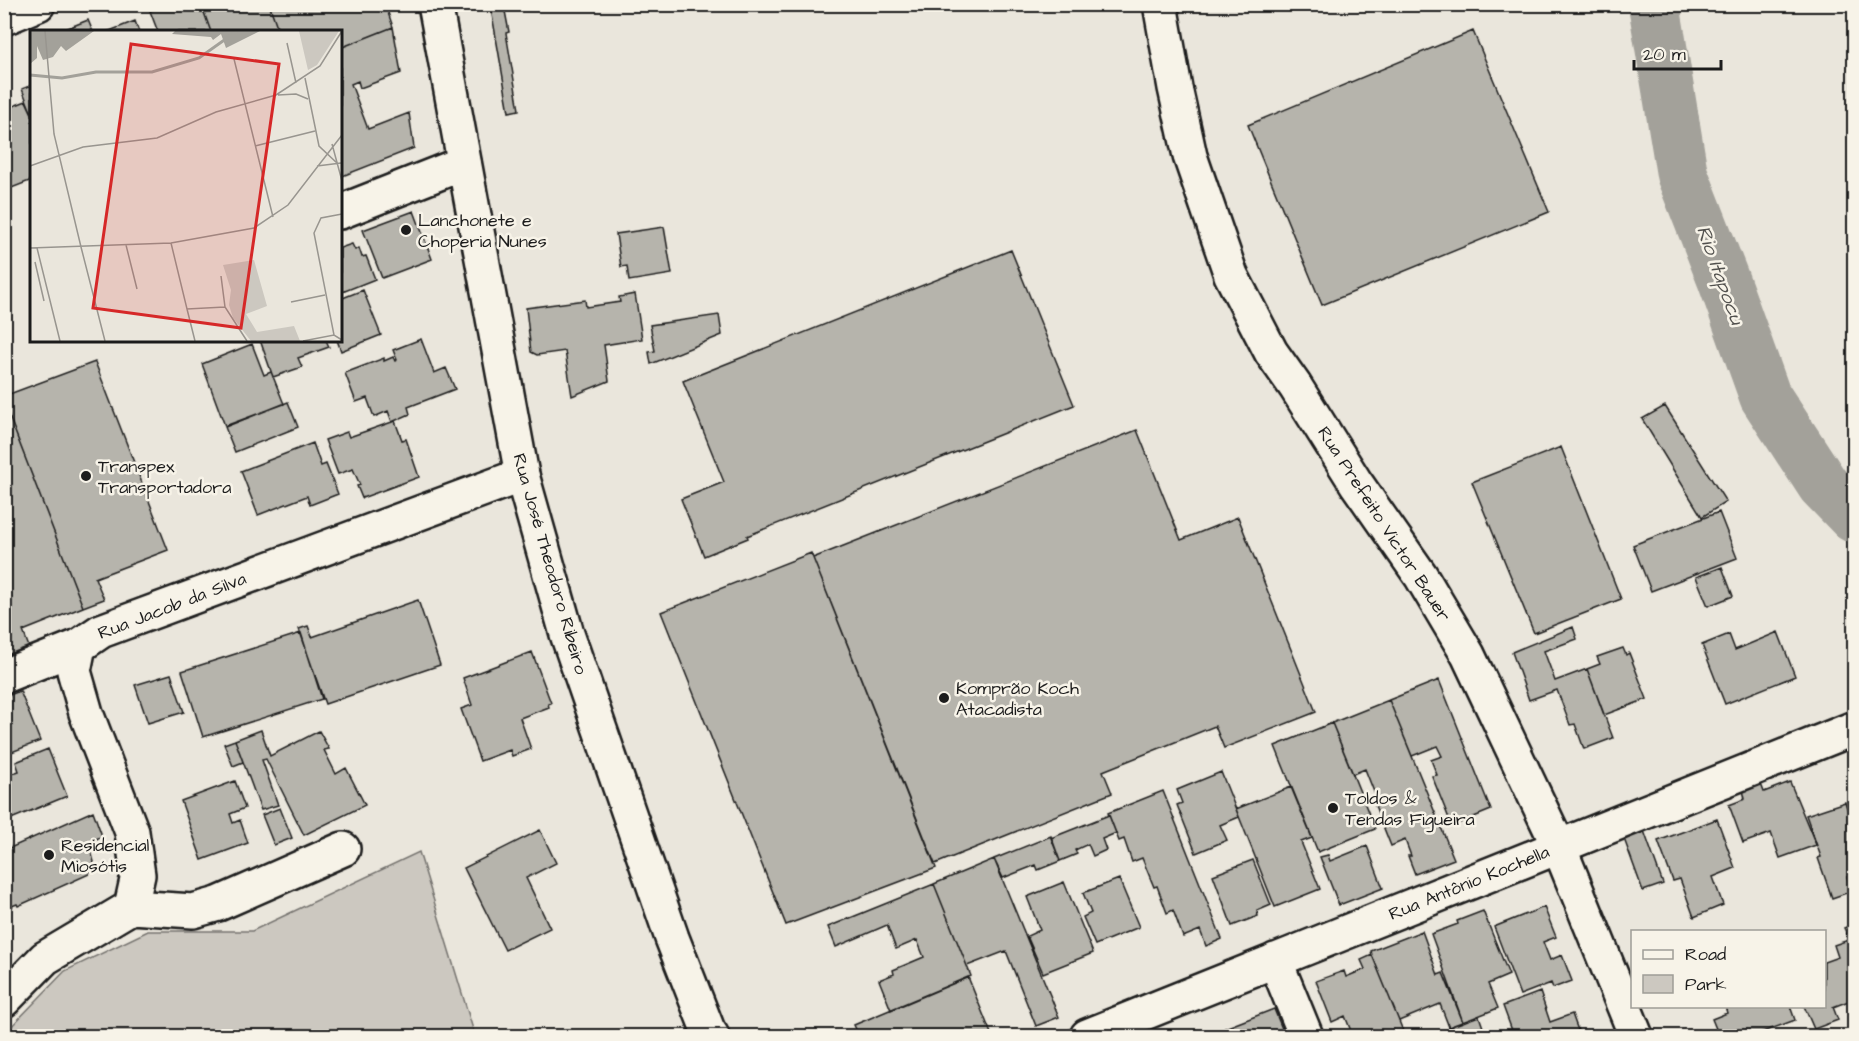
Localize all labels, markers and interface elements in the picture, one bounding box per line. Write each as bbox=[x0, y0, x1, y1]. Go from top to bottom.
inset map bbox=[30, 30, 342, 342]
scale bar bbox=[1634, 33, 1721, 71]
text: 20 m bbox=[1643, 42, 1686, 67]
place label: Lanchonete e Choperia Nunes bbox=[418, 208, 547, 254]
water label: Rio Itapocu bbox=[1689, 222, 1751, 330]
marker: Lanchonete e Choperia Nunes bbox=[399, 223, 413, 237]
street label: Rua Prefeito Victor Bauer bbox=[1311, 422, 1457, 626]
street label: Rua José Theodoro Ribeiro bbox=[506, 451, 594, 677]
place label: Transpex Transportadora bbox=[98, 454, 231, 500]
marker: Transpex Transportadora bbox=[79, 469, 93, 483]
street label: Rua Jacob da Silva bbox=[94, 566, 250, 646]
place label: Komprão Koch Atacadista bbox=[956, 676, 1079, 722]
marker: Komprão Koch Atacadista bbox=[937, 691, 951, 705]
place label: Toldos & Tendas Figueira bbox=[1345, 786, 1475, 833]
marker: Toldos & Tendas Figueira bbox=[1326, 801, 1340, 815]
place label: Residencial Miosótis bbox=[61, 833, 150, 879]
street label: Rua Antônio Kochella bbox=[1385, 839, 1553, 927]
marker: Residencial Miosótis bbox=[42, 848, 56, 862]
legend bbox=[1631, 930, 1826, 1008]
text: Road bbox=[1685, 942, 1726, 967]
text: Park bbox=[1685, 972, 1727, 997]

